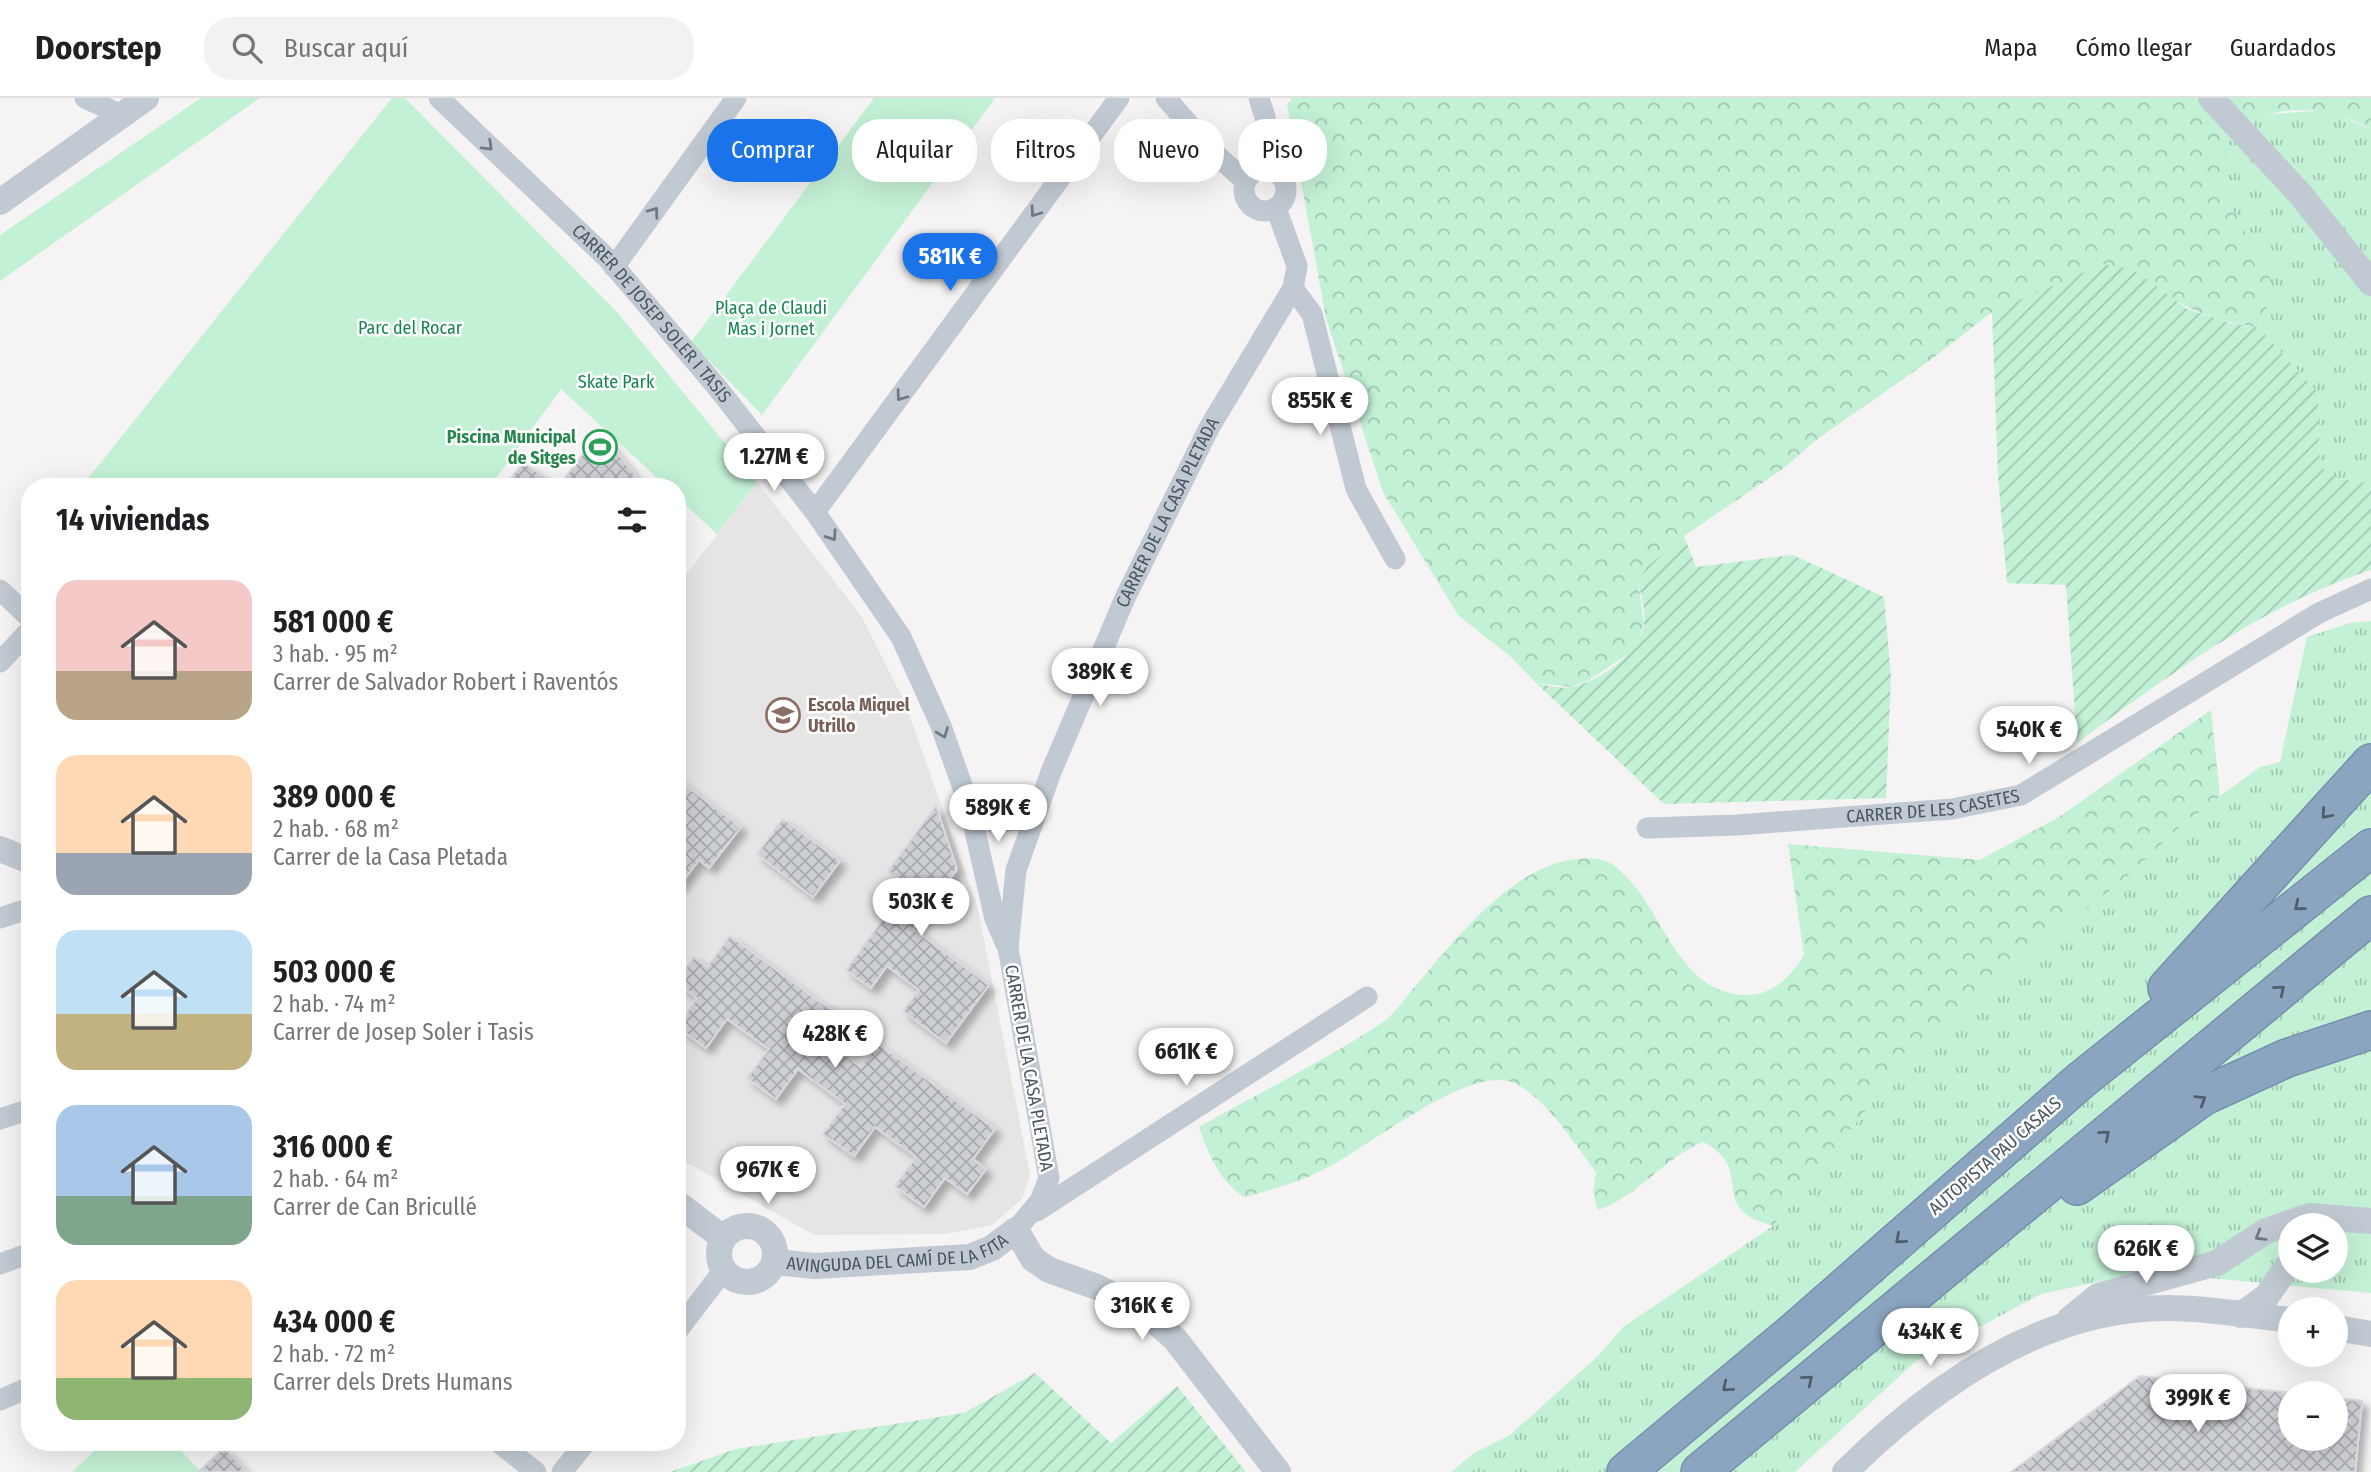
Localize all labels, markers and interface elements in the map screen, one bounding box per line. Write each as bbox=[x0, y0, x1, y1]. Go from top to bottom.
search box bbox=[204, 17, 694, 80]
text: Doorstep bbox=[35, 28, 162, 68]
icon: search bbox=[228, 29, 266, 67]
text: Buscar aquí bbox=[284, 33, 408, 64]
text: Mapa bbox=[1984, 34, 2037, 62]
text: Cómo llegar bbox=[2075, 34, 2192, 62]
text: Guardados bbox=[2230, 34, 2336, 62]
chip: Comprar bbox=[707, 119, 838, 182]
chip: Alquilar bbox=[852, 119, 977, 182]
chip: Filtros bbox=[991, 119, 1100, 182]
chip: Nuevo bbox=[1114, 119, 1224, 182]
chip: Piso bbox=[1238, 119, 1327, 182]
one-way arrow bbox=[480, 137, 493, 150]
one-way arrow bbox=[1031, 204, 1043, 217]
one-way arrow bbox=[646, 207, 658, 219]
street label: CARRER DE JOSEP SOLER I TASIS bbox=[567, 220, 736, 407]
pin: 581K € bbox=[893, 234, 1007, 293]
text: 581K € bbox=[918, 242, 982, 270]
park label: Plaça de Claudi Mas i Jornet bbox=[715, 297, 827, 340]
park label: Parc del Rocar bbox=[358, 317, 463, 339]
park label: Skate Park bbox=[578, 371, 655, 393]
pin: 855K € bbox=[1263, 378, 1377, 437]
text: 855K € bbox=[1287, 386, 1353, 414]
one-way arrow bbox=[897, 388, 909, 401]
street label: CARRER DE LA CASA PLETADA bbox=[1111, 413, 1224, 611]
place label: Piscina Municipal de Sitges bbox=[447, 426, 576, 469]
sports icon: Piscina Municipal de Sitges bbox=[581, 428, 619, 466]
pin: 1.27M € bbox=[709, 434, 839, 493]
text: 1.27M € bbox=[740, 442, 809, 470]
icon: filters bbox=[613, 501, 651, 539]
text: 14 viviendas bbox=[56, 502, 209, 538]
one-way arrow bbox=[824, 528, 836, 541]
text: 581 000 € bbox=[273, 604, 393, 640]
icon: home bbox=[112, 608, 196, 692]
text: 3 hab. · 95 m² bbox=[273, 640, 398, 668]
pin: 389K € bbox=[1043, 648, 1157, 708]
text: 389K € bbox=[1067, 657, 1133, 685]
text: Carrer de Salvador Robert i Raventós bbox=[273, 668, 618, 696]
place label: Escola Miquel Utrillo bbox=[808, 694, 910, 737]
school or university icon: Escola Miquel Utrillo bbox=[764, 696, 802, 734]
pin: 540K € bbox=[1972, 706, 2086, 766]
text: 540K € bbox=[1996, 715, 2062, 743]
one-way arrow bbox=[935, 727, 949, 739]
text: 389 000 € bbox=[273, 779, 396, 815]
icon: home bbox=[112, 783, 196, 867]
pin: 589K € bbox=[941, 784, 1055, 844]
street label: CARRER DE LES CASETES bbox=[1845, 785, 2022, 828]
text: 589K € bbox=[965, 793, 1031, 821]
one-way arrow bbox=[2322, 806, 2334, 819]
text: 2 hab. · 68 m² bbox=[273, 815, 399, 843]
text: Carrer de la Casa Pletada bbox=[273, 843, 508, 871]
pin: 503K € bbox=[864, 878, 978, 938]
text: 503K € bbox=[889, 887, 953, 915]
one-way arrow bbox=[2294, 898, 2307, 910]
text: 503 000 € bbox=[273, 954, 396, 990]
icon: home bbox=[112, 958, 196, 1042]
street label: CARRER DE LA CASA PLETADA bbox=[1000, 963, 1058, 1173]
one-way arrow bbox=[2272, 986, 2285, 998]
text: 2 hab. · 74 m² bbox=[273, 990, 396, 1018]
pin: 428K € bbox=[778, 1010, 892, 1070]
text: Carrer de Josep Soler i Tasis bbox=[273, 1018, 534, 1046]
text: 428K € bbox=[803, 1019, 867, 1047]
pin: 661K € bbox=[1129, 1028, 1243, 1088]
text: 661K € bbox=[1154, 1037, 1218, 1065]
street label: AUTOPISTA PAU CASALS bbox=[1924, 1092, 2066, 1220]
one-way arrow bbox=[2193, 1095, 2206, 1108]
text: 316 000 € bbox=[273, 1129, 393, 1165]
one-way arrow bbox=[2096, 1131, 2109, 1143]
icon: home bbox=[112, 1133, 196, 1217]
pin: 967K € bbox=[711, 1146, 825, 1206]
text: 967K € bbox=[736, 1155, 800, 1183]
text: 2 hab. · 64 m² bbox=[273, 1165, 398, 1193]
text: Carrer de Can Bricullé bbox=[273, 1193, 477, 1221]
map controls bbox=[2278, 1213, 2348, 1451]
button: layers bbox=[2278, 1213, 2348, 1283]
pin: 626K € bbox=[2089, 1226, 2203, 1285]
one-way arrow bbox=[2254, 1227, 2267, 1240]
street label: AVINGUDA DEL CAMÍ DE LA FITA bbox=[785, 1229, 1013, 1277]
one-way arrow bbox=[1895, 1231, 1908, 1243]
text: 626K € bbox=[2114, 1234, 2178, 1262]
pin: 316K € bbox=[1085, 1282, 1199, 1342]
text: 316K € bbox=[1111, 1291, 1173, 1319]
button: + bbox=[2278, 1297, 2348, 1367]
text: 434 000 € bbox=[273, 1304, 395, 1340]
icon: home bbox=[112, 1308, 196, 1392]
pin: 434K € bbox=[1873, 1308, 1987, 1368]
text: 434K € bbox=[1898, 1317, 1962, 1345]
text: 2 hab. · 72 m² bbox=[273, 1340, 395, 1368]
text: Carrer dels Drets Humans bbox=[273, 1368, 513, 1396]
pin: 399K € bbox=[2141, 1374, 2255, 1434]
one-way arrow bbox=[1800, 1376, 1812, 1389]
one-way arrow bbox=[1723, 1379, 1736, 1391]
button: − bbox=[2278, 1381, 2348, 1451]
text: 399K € bbox=[2166, 1383, 2230, 1411]

